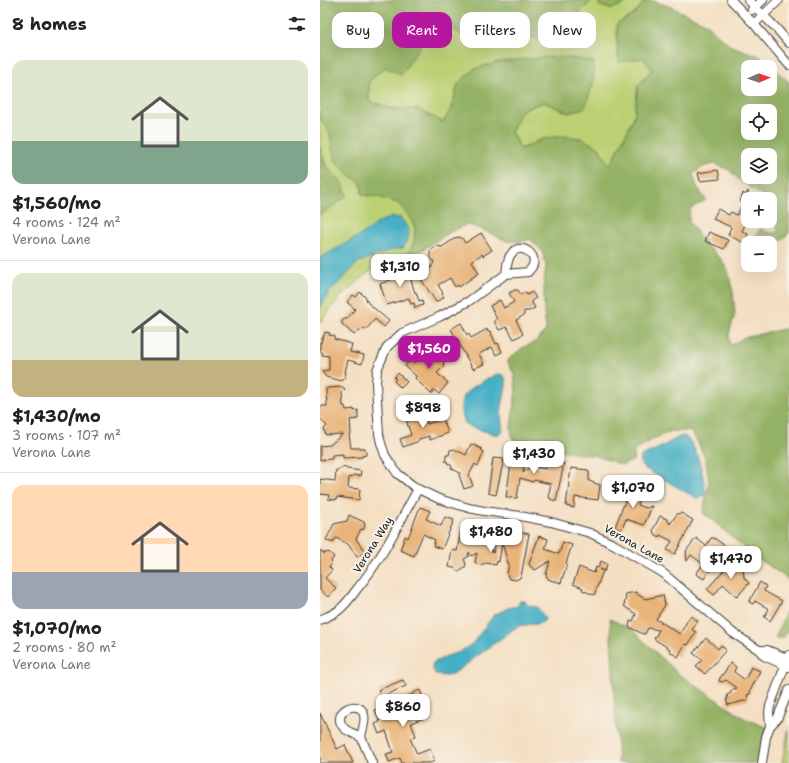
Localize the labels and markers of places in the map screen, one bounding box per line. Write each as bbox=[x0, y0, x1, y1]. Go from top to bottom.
pin: $1,310 bbox=[367, 254, 433, 288]
pin: $1,560 bbox=[396, 336, 462, 370]
pin: $898 bbox=[399, 395, 447, 429]
pin: $1,430 bbox=[501, 441, 567, 475]
pin: $1,070 bbox=[600, 475, 666, 509]
pin: $1,480 bbox=[458, 519, 524, 553]
pin: $1,470 bbox=[698, 546, 764, 580]
pin: $860 bbox=[379, 694, 427, 728]

